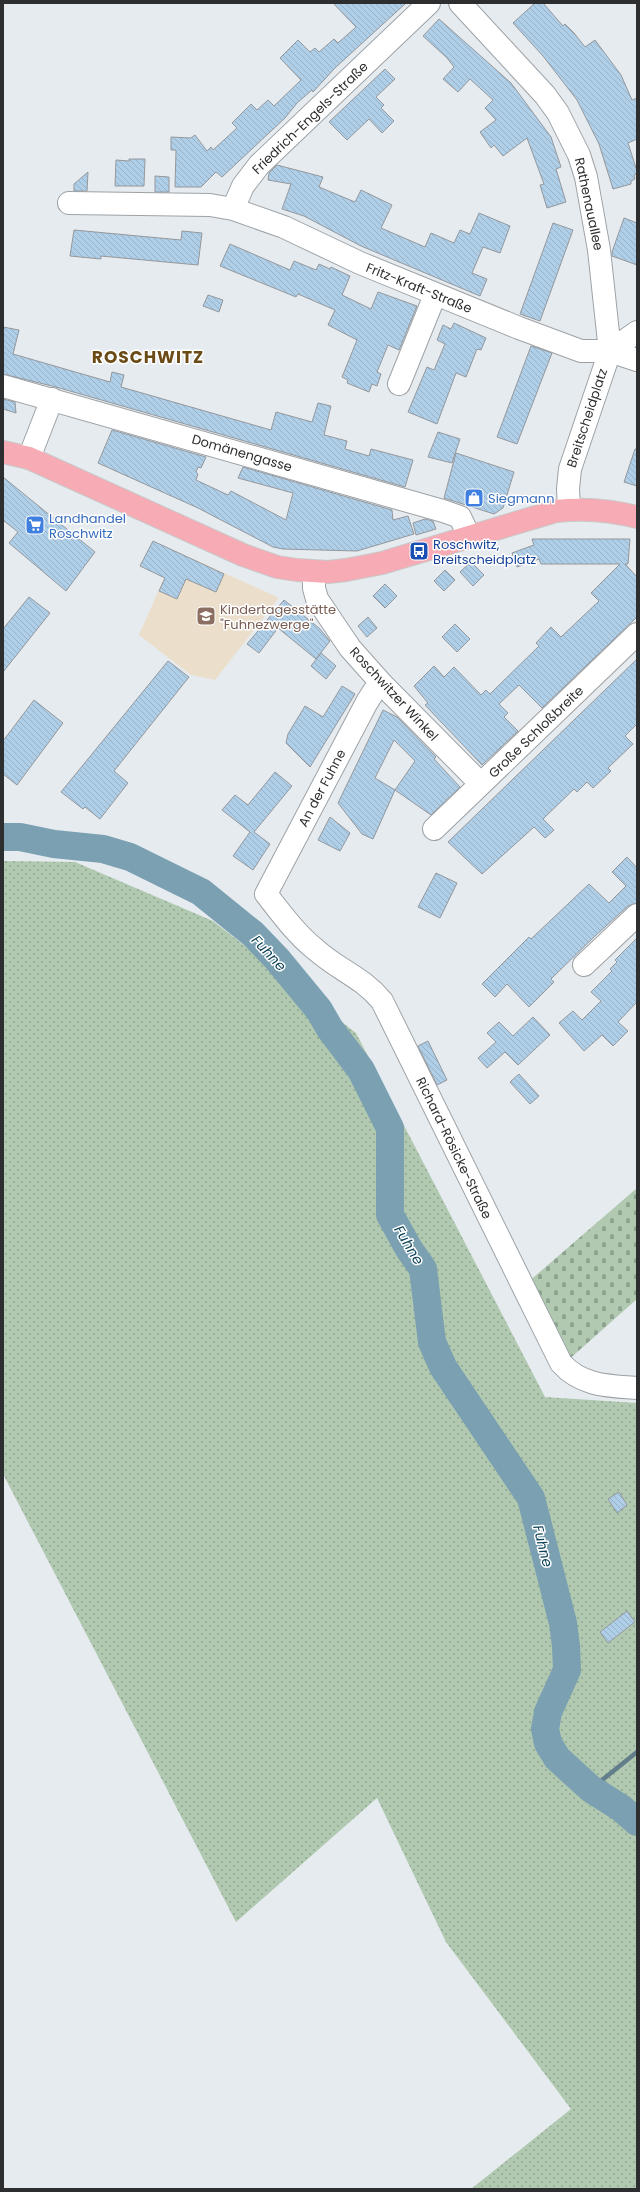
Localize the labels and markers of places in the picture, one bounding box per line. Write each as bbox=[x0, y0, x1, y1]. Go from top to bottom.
shop icon: Siegmann bbox=[463, 487, 485, 509]
place label: Siegmann bbox=[488, 489, 555, 508]
place label: Landhandel Roschwitz bbox=[49, 509, 126, 543]
supermarket icon: Landhandel Roschwitz bbox=[24, 514, 46, 536]
place label: Roschwitz, Breitscheidplatz bbox=[433, 535, 536, 569]
bus stop icon: Roschwitz, Breitscheidplatz bbox=[408, 540, 430, 562]
place label: Kindertagesstätte "Fuhnezwerge" bbox=[220, 600, 336, 634]
school or university icon: Kindertagesstätte "Fuhnezwerge" bbox=[195, 605, 217, 627]

